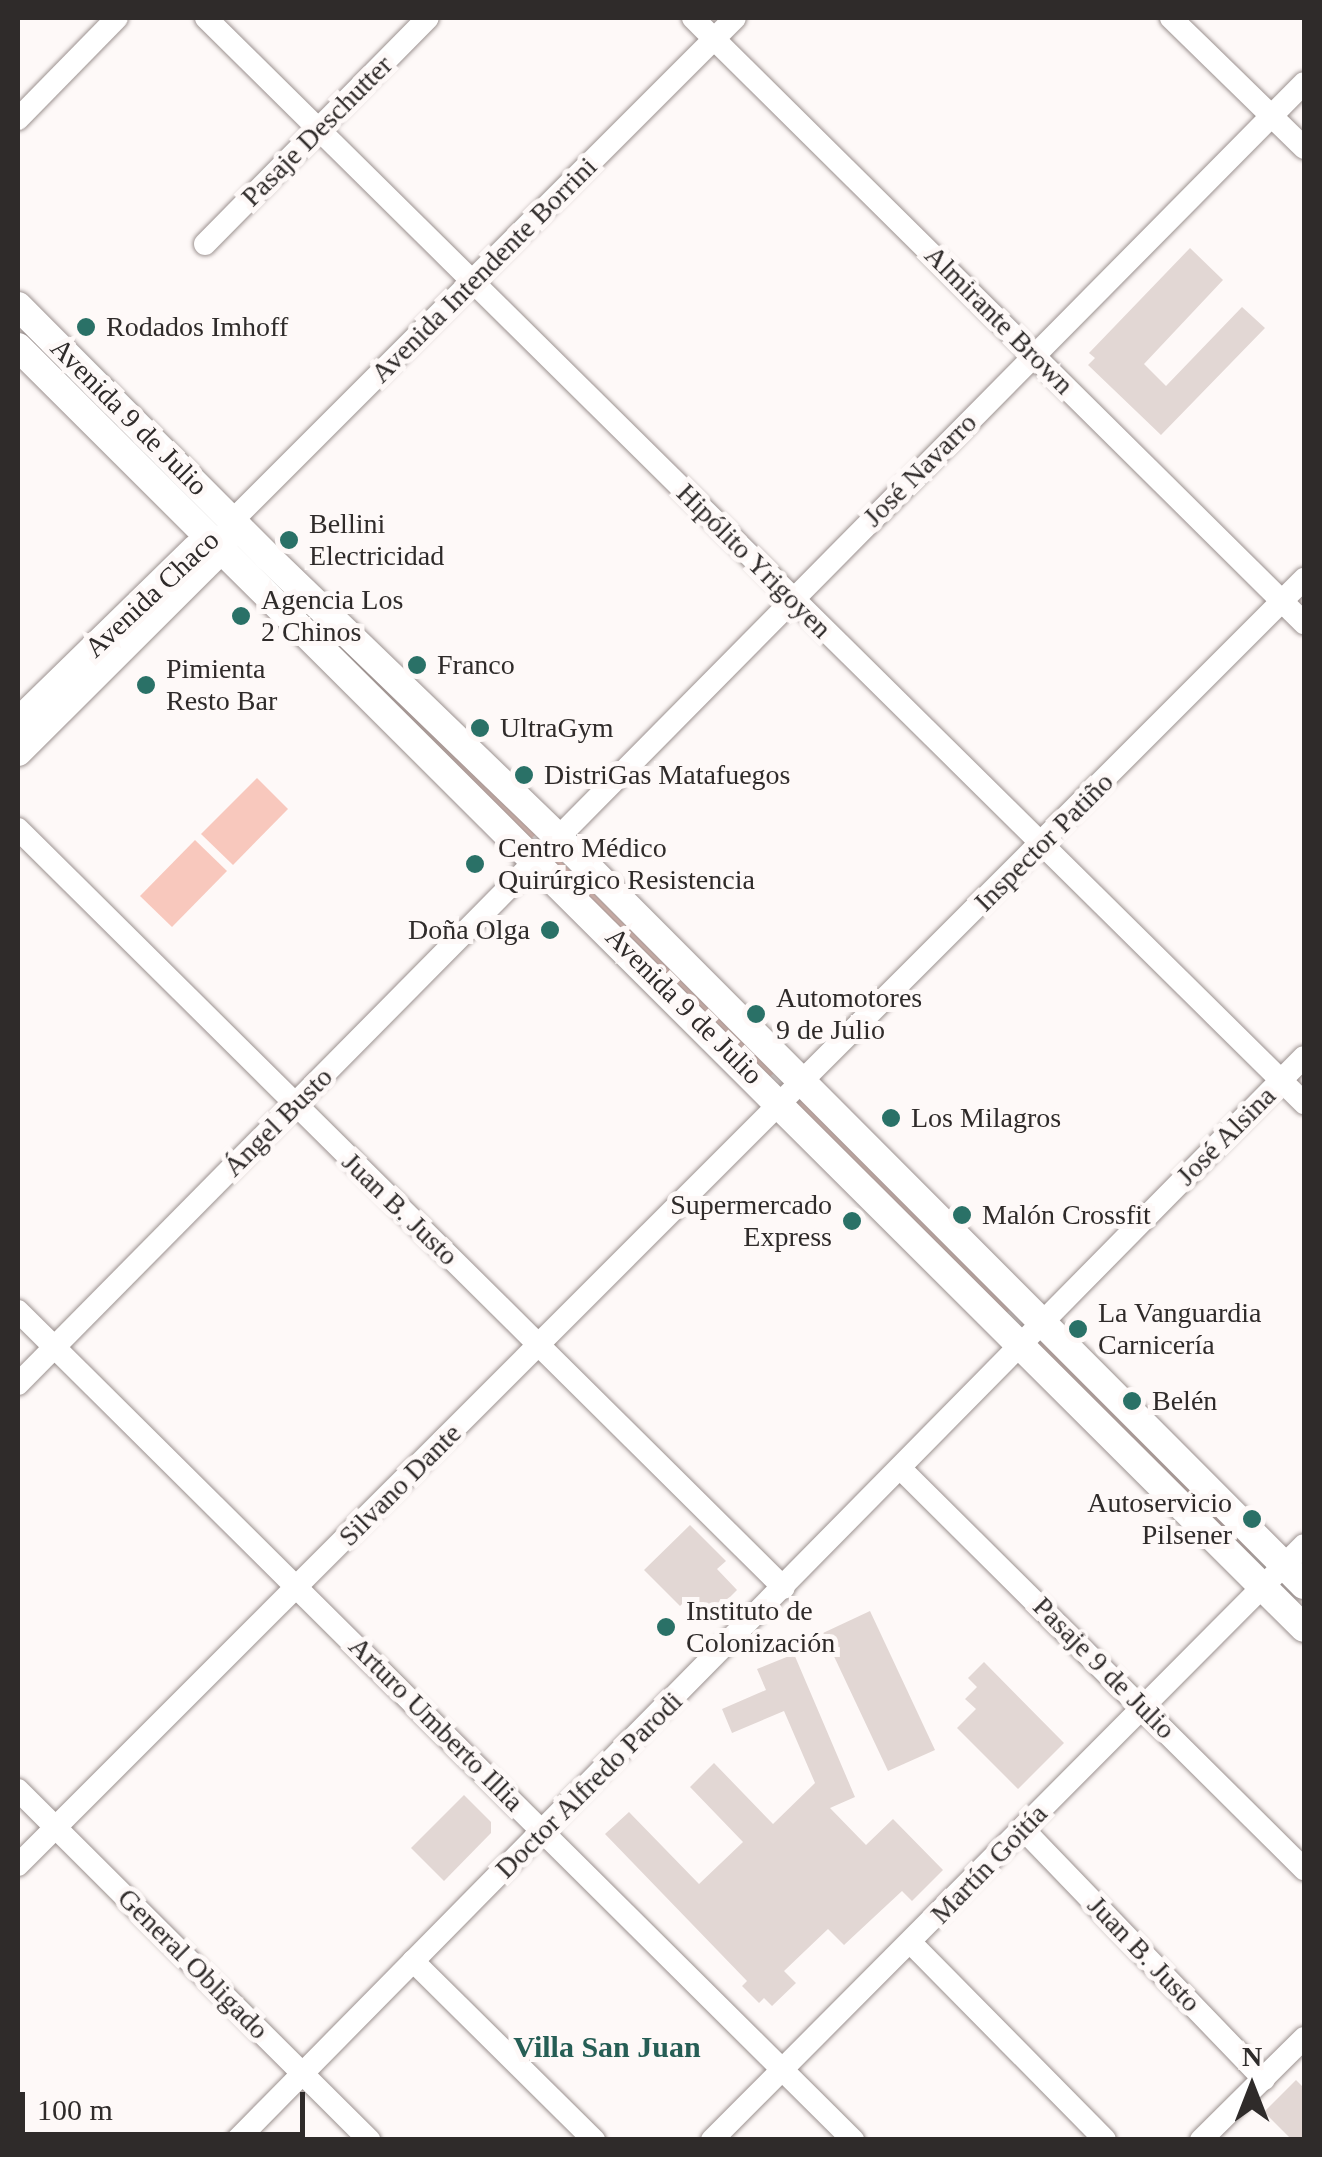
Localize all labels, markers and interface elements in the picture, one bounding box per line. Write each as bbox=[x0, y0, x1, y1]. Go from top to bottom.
street label: Pasaje Deschutter bbox=[234, 48, 400, 214]
street label: Avenida Intendente Borrini bbox=[364, 150, 604, 390]
street label: Almirante Brown bbox=[918, 239, 1080, 401]
place label: Rodados Imhoff bbox=[106, 310, 288, 344]
marker: Rodados Imhoff bbox=[75, 316, 97, 338]
street label: Avenida 9 de Julio bbox=[43, 331, 215, 503]
street label: José Navarro bbox=[856, 406, 984, 534]
street label: Hipólito Yrigoyen bbox=[669, 476, 839, 646]
place label: Bellini Electricidad bbox=[309, 507, 444, 573]
street label: Avenida Chaco bbox=[78, 523, 226, 665]
marker: Bellini Electricidad bbox=[278, 529, 300, 551]
place label: Agencia Los 2 Chinos bbox=[261, 583, 403, 649]
marker: Agencia Los 2 Chinos bbox=[230, 605, 252, 627]
place label: Franco bbox=[437, 648, 515, 682]
place label: Pimienta Resto Bar bbox=[166, 652, 277, 718]
marker: Franco bbox=[406, 654, 428, 676]
marker: Pimienta Resto Bar bbox=[135, 674, 157, 696]
place label: UltraGym bbox=[500, 711, 614, 745]
marker: UltraGym bbox=[469, 717, 491, 739]
place label: DistriGas Matafuegos bbox=[544, 758, 791, 792]
marker: DistriGas Matafuegos bbox=[513, 764, 535, 786]
street label: Inspector Patiño bbox=[968, 766, 1120, 918]
place label: Centro Médico Quirúrgico Resistencia bbox=[498, 831, 755, 897]
marker: Centro Médico Quirúrgico Resistencia bbox=[462, 851, 488, 877]
place label: Doña Olga bbox=[408, 913, 530, 947]
marker: Doña Olga bbox=[539, 919, 561, 941]
street label: Avenida 9 de Julio bbox=[598, 920, 770, 1092]
place label: Automotores 9 de Julio bbox=[776, 981, 922, 1047]
marker: Automotores 9 de Julio bbox=[745, 1003, 767, 1025]
street label: Ángel Busto bbox=[216, 1060, 340, 1184]
street label: José Alsina bbox=[1169, 1079, 1283, 1193]
place label: Los Milagros bbox=[911, 1101, 1061, 1135]
marker: Los Milagros bbox=[880, 1107, 902, 1129]
street label: Juan B. Justo bbox=[335, 1145, 465, 1273]
place label: Supermercado Express bbox=[670, 1188, 832, 1254]
place label: Malón Crossfit bbox=[982, 1198, 1151, 1232]
marker: Malón Crossfit bbox=[951, 1204, 973, 1226]
marker: Supermercado Express bbox=[841, 1210, 863, 1232]
place label: La Vanguardia Carnicería bbox=[1098, 1296, 1262, 1362]
marker: La Vanguardia Carnicería bbox=[1067, 1318, 1089, 1340]
place label: Belén bbox=[1152, 1384, 1217, 1418]
marker: Belén bbox=[1121, 1390, 1143, 1412]
street label: Silvano Dante bbox=[332, 1417, 468, 1553]
place label: Autoservicio Pilsener bbox=[1087, 1486, 1232, 1552]
marker: Autoservicio Pilsener bbox=[1241, 1508, 1263, 1530]
street label: Pasaje 9 de Julio bbox=[1026, 1590, 1182, 1746]
place label: Instituto de Colonización bbox=[686, 1594, 835, 1660]
marker: Instituto de Colonización bbox=[655, 1616, 677, 1638]
street label: Arturo Umberto Illia bbox=[342, 1630, 530, 1818]
street label: Doctor Alfredo Parodi bbox=[488, 1684, 690, 1886]
street label: Martín Goitía bbox=[924, 1797, 1054, 1931]
street label: General Obligado bbox=[110, 1881, 276, 2047]
street label: Juan B. Justo bbox=[1080, 1889, 1208, 2019]
district label: Villa San Juan bbox=[513, 2029, 701, 2065]
north arrow bbox=[1202, 2037, 1302, 2137]
text: N bbox=[1242, 2041, 1262, 2072]
scale bar bbox=[25, 2072, 310, 2134]
text: 100 m bbox=[37, 2093, 113, 2126]

